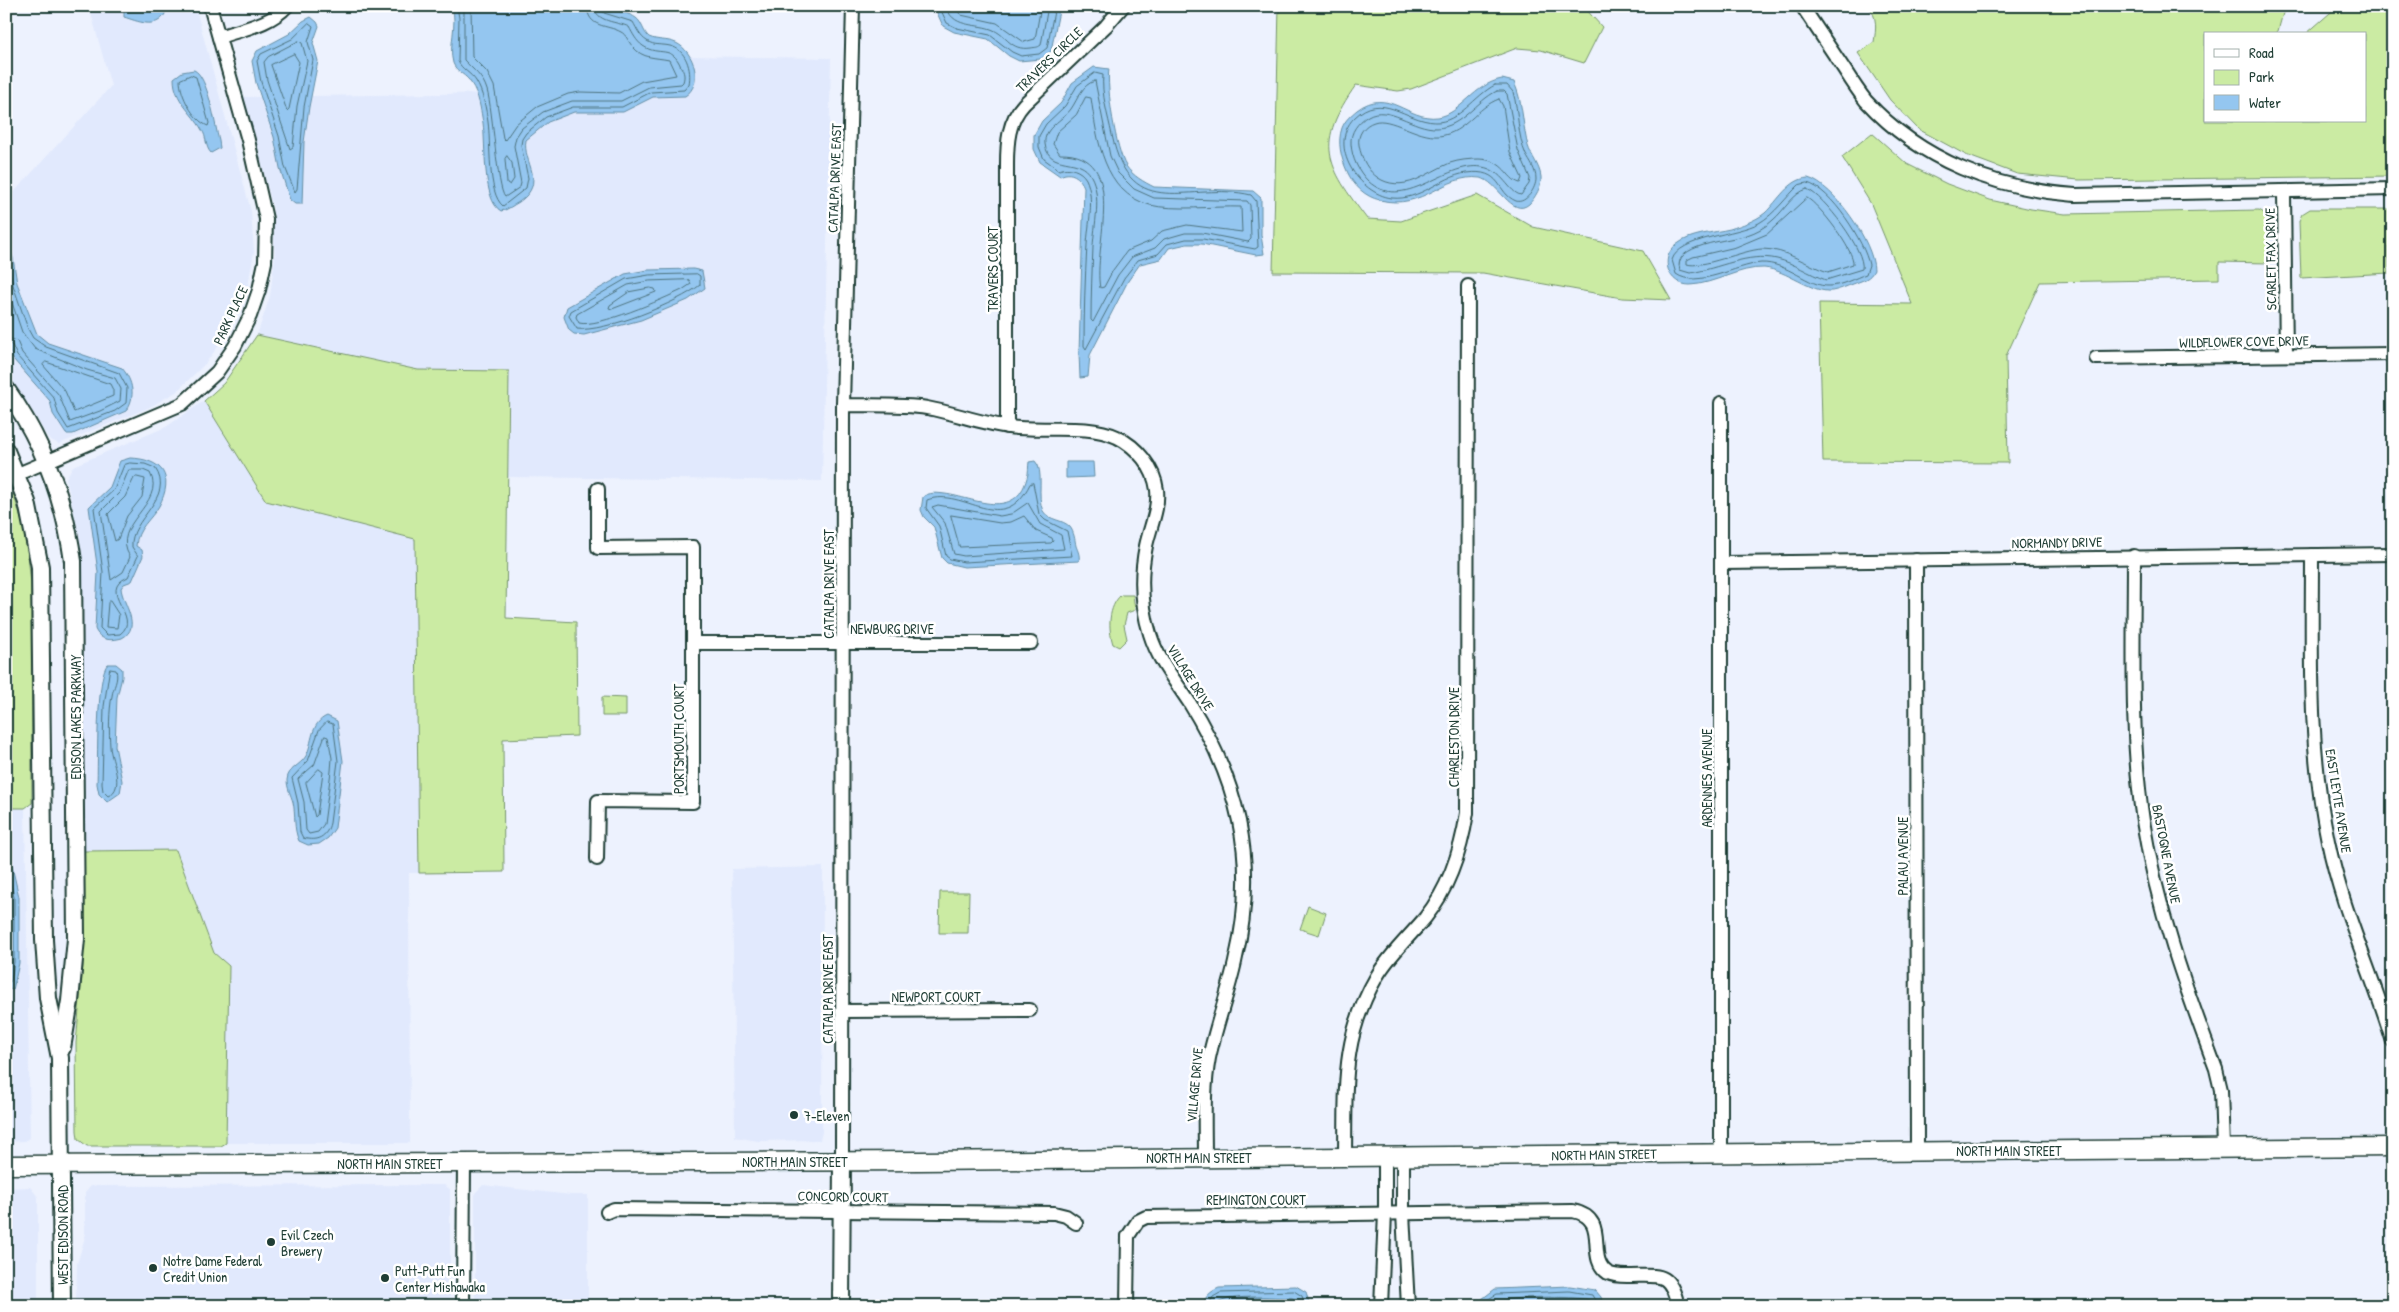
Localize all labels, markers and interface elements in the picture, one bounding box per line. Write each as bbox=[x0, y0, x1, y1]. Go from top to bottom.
street label: TRAVERS CIRCLE bbox=[1011, 22, 1087, 96]
legend bbox=[2204, 32, 2366, 122]
text: Road bbox=[2249, 42, 2274, 63]
text: Park bbox=[2249, 66, 2274, 87]
text: Water bbox=[2249, 92, 2281, 113]
street label: CATALPA DRIVE EAST bbox=[823, 123, 845, 233]
street label: SCARLET FAX DRIVE bbox=[2260, 208, 2280, 310]
street label: TRAVERS COURT bbox=[983, 226, 1002, 312]
street label: PARK PLACE bbox=[208, 282, 252, 348]
street label: WILDFLOWER COVE DRIVE bbox=[2179, 330, 2309, 352]
street label: CATALPA DRIVE EAST bbox=[819, 529, 838, 639]
street label: NORMANDY DRIVE bbox=[2012, 532, 2102, 552]
street label: NEWBURG DRIVE bbox=[850, 619, 934, 638]
street label: VILLAGE DRIVE bbox=[1163, 640, 1219, 714]
street label: EDISON LAKES PARKWAY bbox=[66, 654, 85, 780]
street label: PORTSMOUTH COURT bbox=[669, 684, 688, 794]
street label: CHARLESTON DRIVE bbox=[1444, 687, 1463, 787]
street label: ARDENNES AVENUE bbox=[1697, 729, 1716, 827]
street label: EAST LEYTE AVENUE bbox=[2321, 748, 2357, 854]
street label: BASTOGNE AVENUE bbox=[2148, 803, 2186, 905]
street label: PALAU AVENUE bbox=[1893, 817, 1912, 895]
street label: CATALPA DRIVE EAST bbox=[818, 934, 837, 1044]
street label: NEWPORT COURT bbox=[892, 987, 981, 1006]
street label: VILLAGE DRIVE bbox=[1181, 1047, 1207, 1123]
place label: 7-Eleven bbox=[804, 1106, 850, 1125]
marker: 7-Eleven bbox=[788, 1109, 800, 1121]
street label: NORTH MAIN STREET bbox=[1956, 1141, 2062, 1160]
street label: NORTH MAIN STREET bbox=[1551, 1144, 1657, 1164]
street label: NORTH MAIN STREET bbox=[1146, 1148, 1252, 1167]
street label: NORTH MAIN STREET bbox=[742, 1152, 848, 1171]
street label: NORTH MAIN STREET bbox=[337, 1154, 443, 1173]
street label: WEST EDISON ROAD bbox=[53, 1185, 72, 1285]
street label: CONCORD COURT bbox=[798, 1186, 889, 1206]
street label: REMINGTON COURT bbox=[1206, 1190, 1306, 1209]
place label: Evil Czech Brewery bbox=[281, 1225, 334, 1261]
marker: Evil Czech Brewery bbox=[265, 1236, 277, 1248]
place label: Notre Dame Federal Credit Union bbox=[163, 1251, 262, 1286]
place label: Putt-Putt Fun Center Mishawaka bbox=[395, 1261, 486, 1296]
marker: Notre Dame Federal Credit Union bbox=[147, 1262, 159, 1274]
marker: Putt-Putt Fun Center Mishawaka bbox=[379, 1272, 391, 1284]

